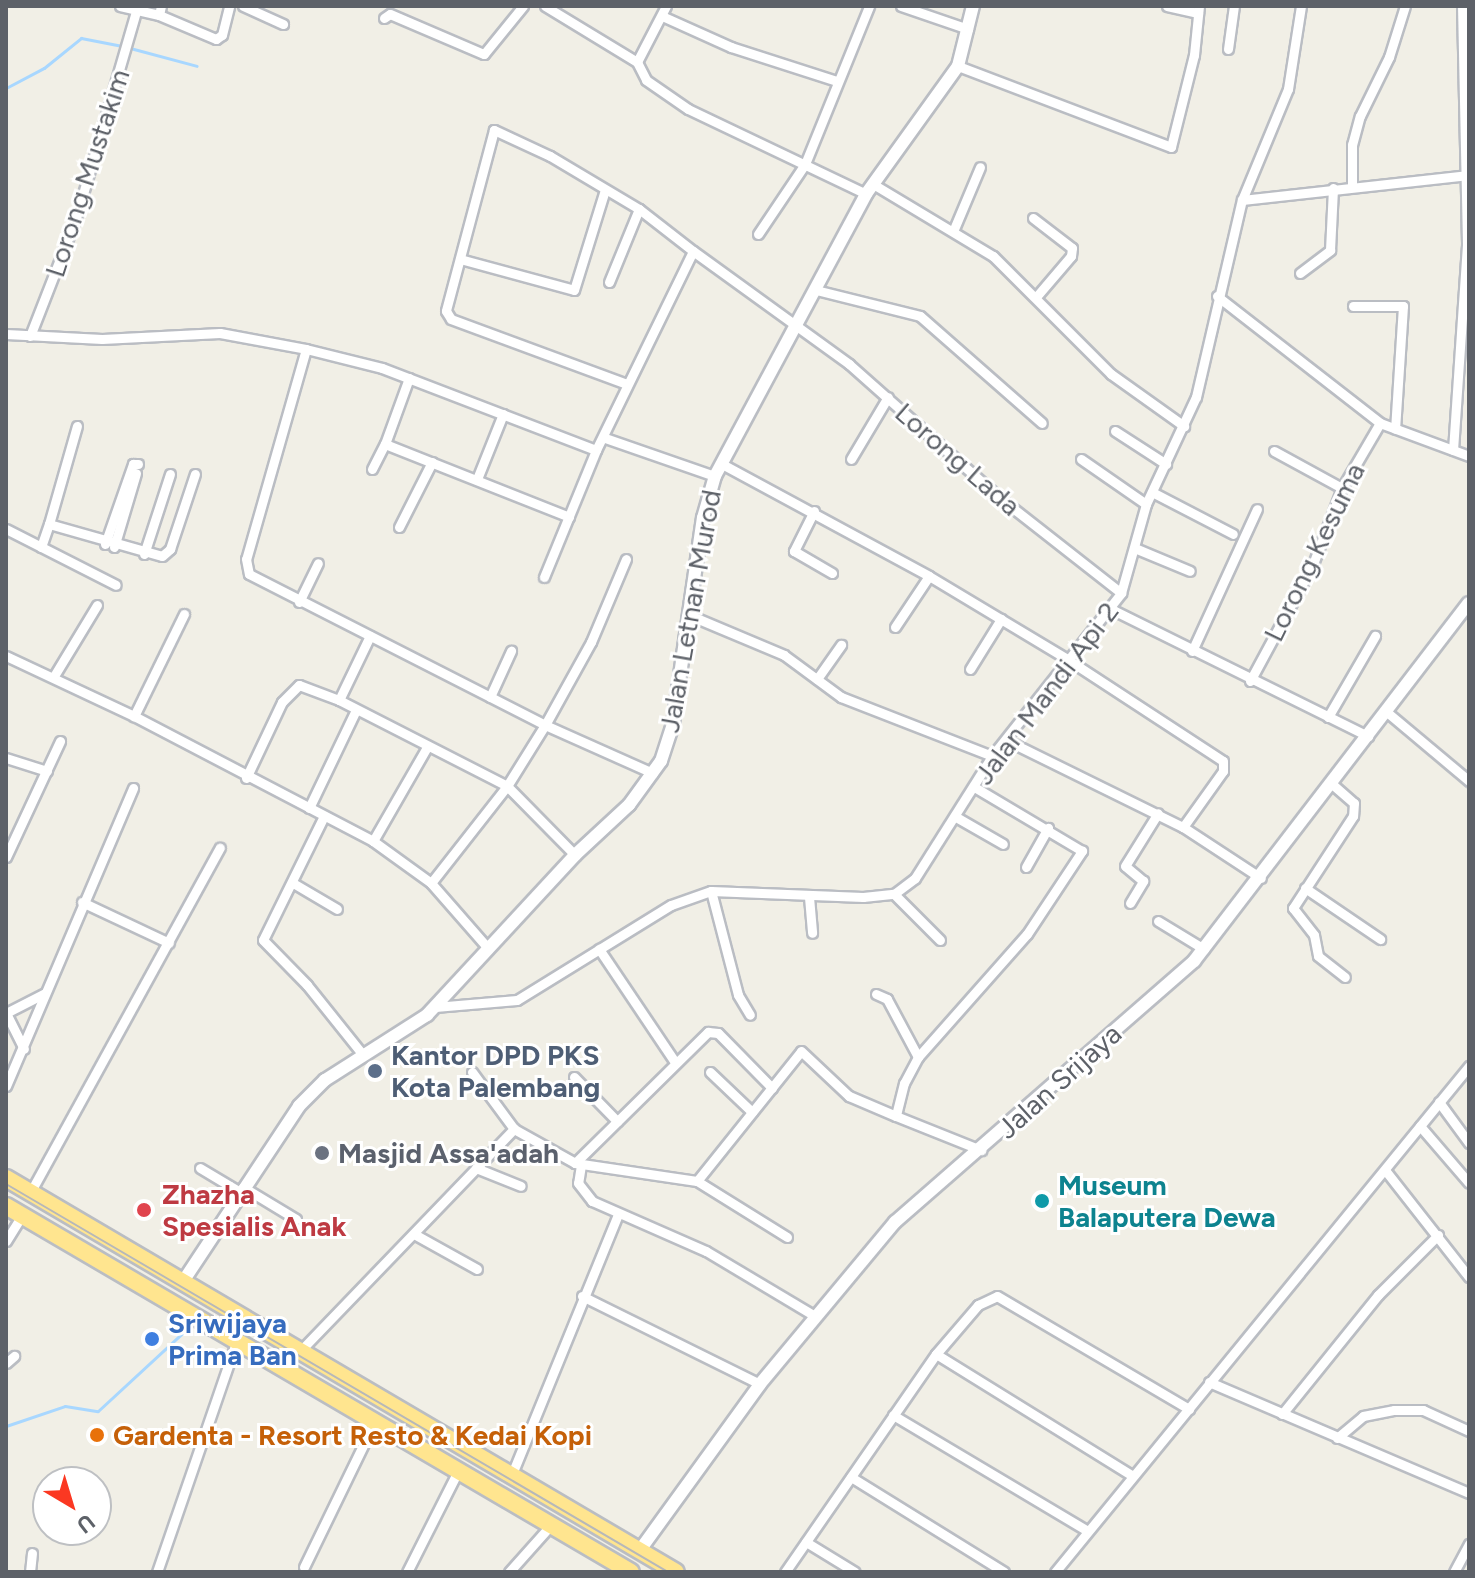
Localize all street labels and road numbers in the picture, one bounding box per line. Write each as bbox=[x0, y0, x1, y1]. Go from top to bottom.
street label: Lorong Mustakim bbox=[38, 65, 136, 281]
street label: Lorong Lada bbox=[888, 395, 1028, 523]
street label: Lorong Kesuma bbox=[1256, 457, 1372, 647]
street label: Jalan Letnan Murod bbox=[652, 487, 728, 735]
street label: Jalan Mandi Api 2 bbox=[966, 595, 1126, 791]
street label: Jalan Srijaya bbox=[990, 1017, 1128, 1145]

